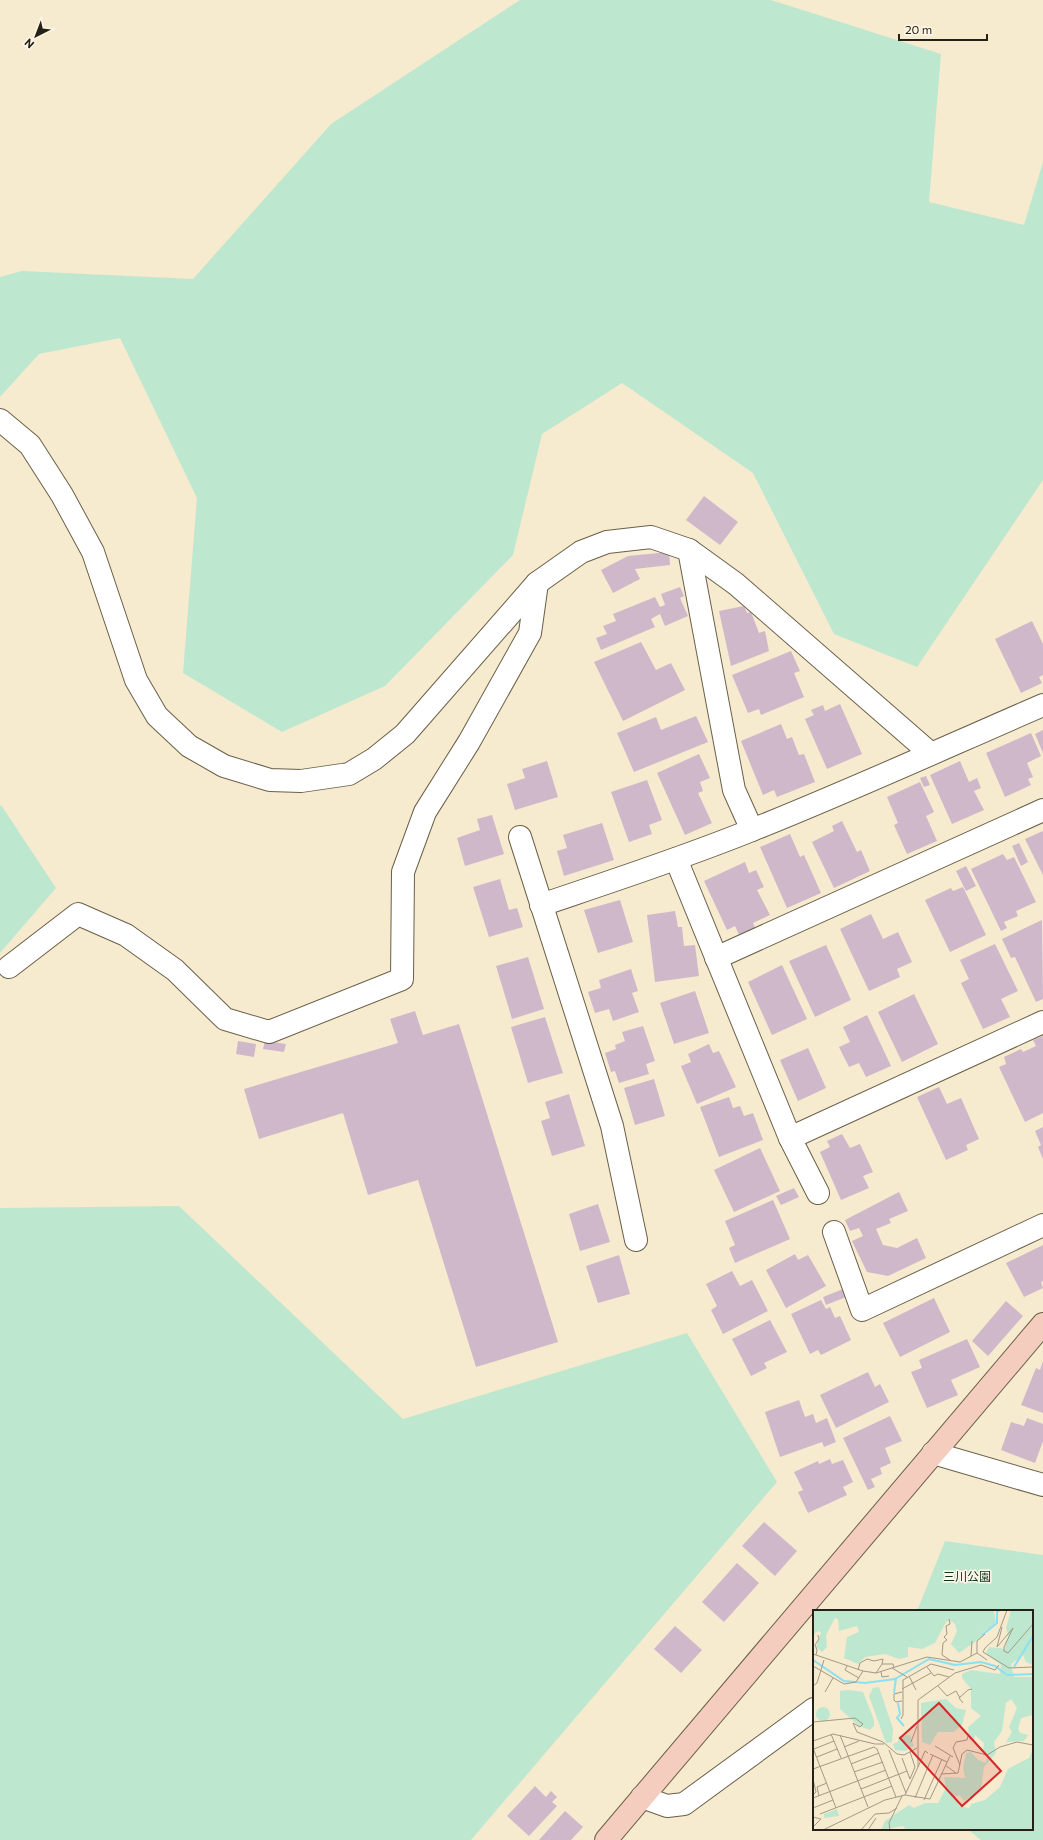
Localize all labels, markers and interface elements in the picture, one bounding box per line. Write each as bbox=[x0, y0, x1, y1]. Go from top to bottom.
north arrow bbox=[16, 16, 56, 56]
scale bar bbox=[899, 16, 987, 42]
text: 20 m bbox=[905, 22, 932, 36]
text: N bbox=[22, 36, 36, 51]
park label: 三川公園 bbox=[943, 1569, 991, 1583]
inset map bbox=[813, 1610, 1033, 1830]

